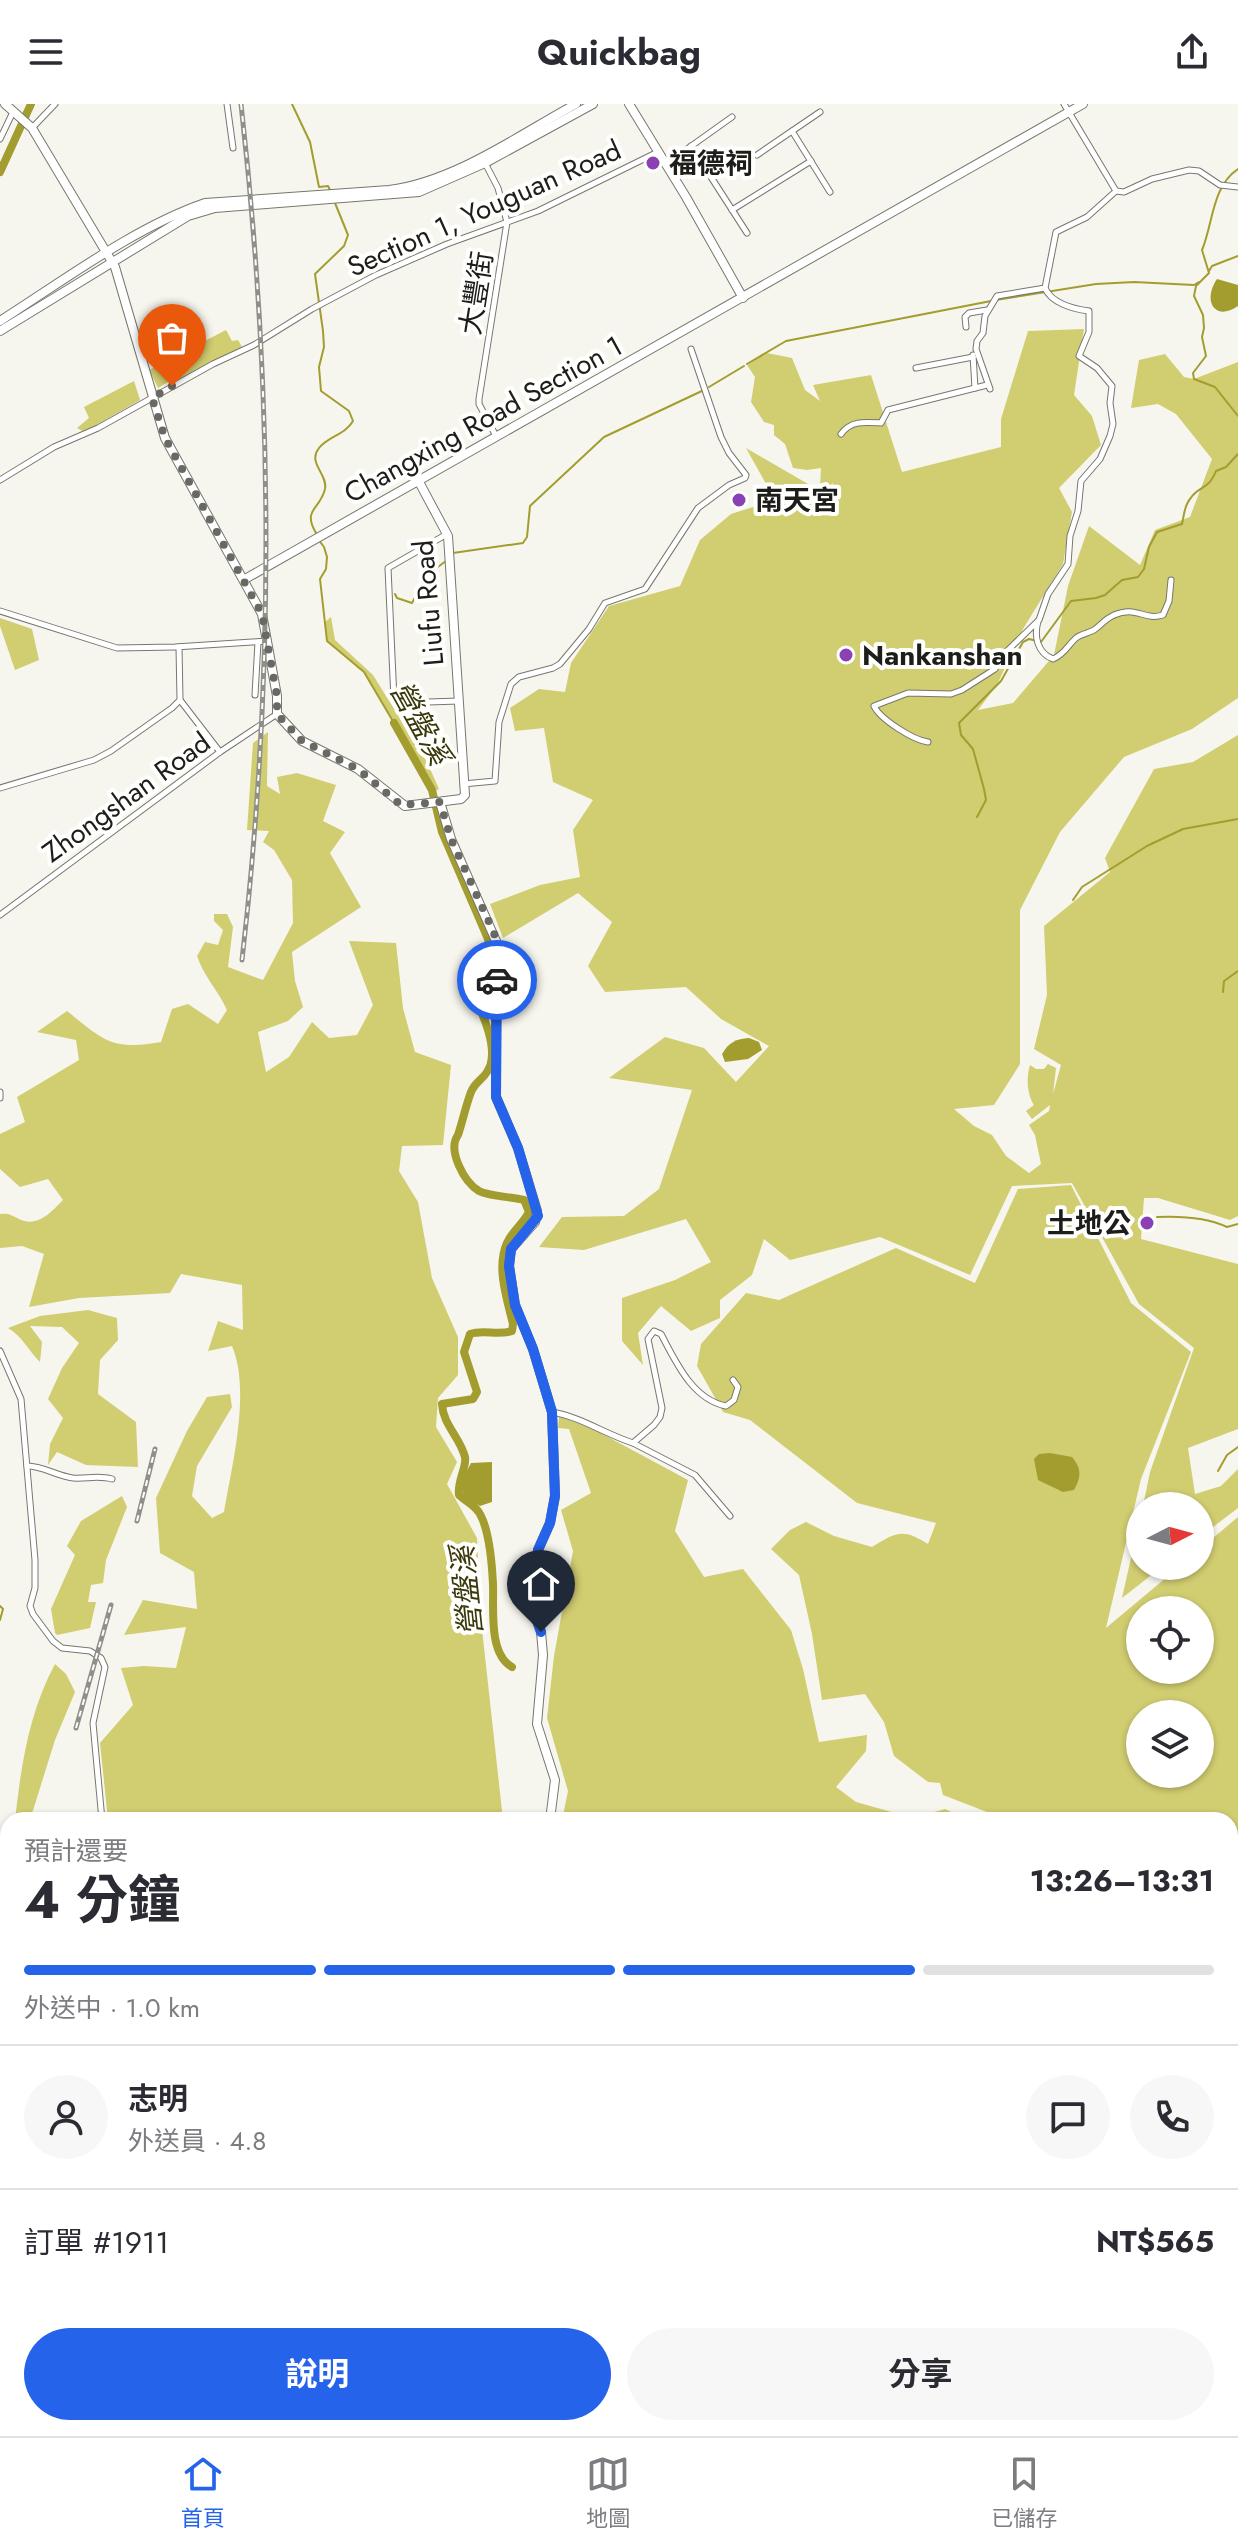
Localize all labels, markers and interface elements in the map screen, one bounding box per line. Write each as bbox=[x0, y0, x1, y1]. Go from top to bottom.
text: Quickbag bbox=[537, 26, 701, 78]
icon: menu bbox=[24, 30, 68, 74]
icon: share bbox=[1170, 30, 1214, 74]
street label: Section 1, Youguan Road bbox=[341, 130, 628, 287]
place label: 福德祠 bbox=[669, 143, 753, 184]
marker: 福德祠 bbox=[644, 154, 662, 172]
street label: 大豐街 bbox=[450, 248, 503, 338]
pin bbox=[138, 304, 206, 386]
icon: bag bbox=[150, 316, 194, 360]
street label: Changxing Road Section 1 bbox=[336, 326, 630, 513]
place label: 南天宮 bbox=[755, 480, 839, 521]
marker: 南天宮 bbox=[730, 491, 748, 509]
street label: Liufu Road bbox=[403, 538, 454, 668]
place label: Nankanshan bbox=[862, 635, 1023, 676]
marker: Nankanshan bbox=[837, 646, 855, 664]
water label: 營盤溪 bbox=[380, 673, 463, 776]
street label: Zhongshan Road bbox=[34, 722, 219, 872]
courier bbox=[457, 940, 537, 1020]
icon: car bbox=[475, 958, 519, 1002]
place label: 土地公 bbox=[1047, 1203, 1131, 1244]
marker: 土地公 bbox=[1138, 1214, 1156, 1232]
north arrow bbox=[1126, 1492, 1214, 1580]
map controls bbox=[1126, 1492, 1214, 1788]
water label: 營盤溪 bbox=[440, 1540, 493, 1638]
pin bbox=[507, 1550, 575, 1632]
icon: home bbox=[519, 1562, 563, 1606]
button: locate bbox=[1126, 1596, 1214, 1684]
button: layers bbox=[1126, 1700, 1214, 1788]
text: 預計還要 bbox=[24, 1832, 128, 1870]
text: 13:26–13:31 bbox=[1030, 1859, 1214, 1902]
text: 4 分鐘 bbox=[24, 1862, 180, 1938]
text: 外送中 · 1.0 km bbox=[24, 1989, 200, 2027]
button: person bbox=[24, 2075, 108, 2159]
button: chat bbox=[1026, 2075, 1110, 2159]
button: phone bbox=[1130, 2075, 1214, 2159]
text: 志明 bbox=[128, 2077, 188, 2120]
text: 外送員 · 4.8 bbox=[128, 2122, 267, 2160]
text: NT$565 bbox=[1096, 2220, 1214, 2263]
text: 訂單 #1911 bbox=[24, 2221, 169, 2264]
button: 說明 bbox=[24, 2328, 611, 2420]
button: 分享 bbox=[627, 2328, 1214, 2420]
tab: 首頁 bbox=[181, 2452, 225, 2534]
tab: 地圖 bbox=[586, 2452, 630, 2534]
tab: 已儲存 bbox=[991, 2452, 1057, 2534]

